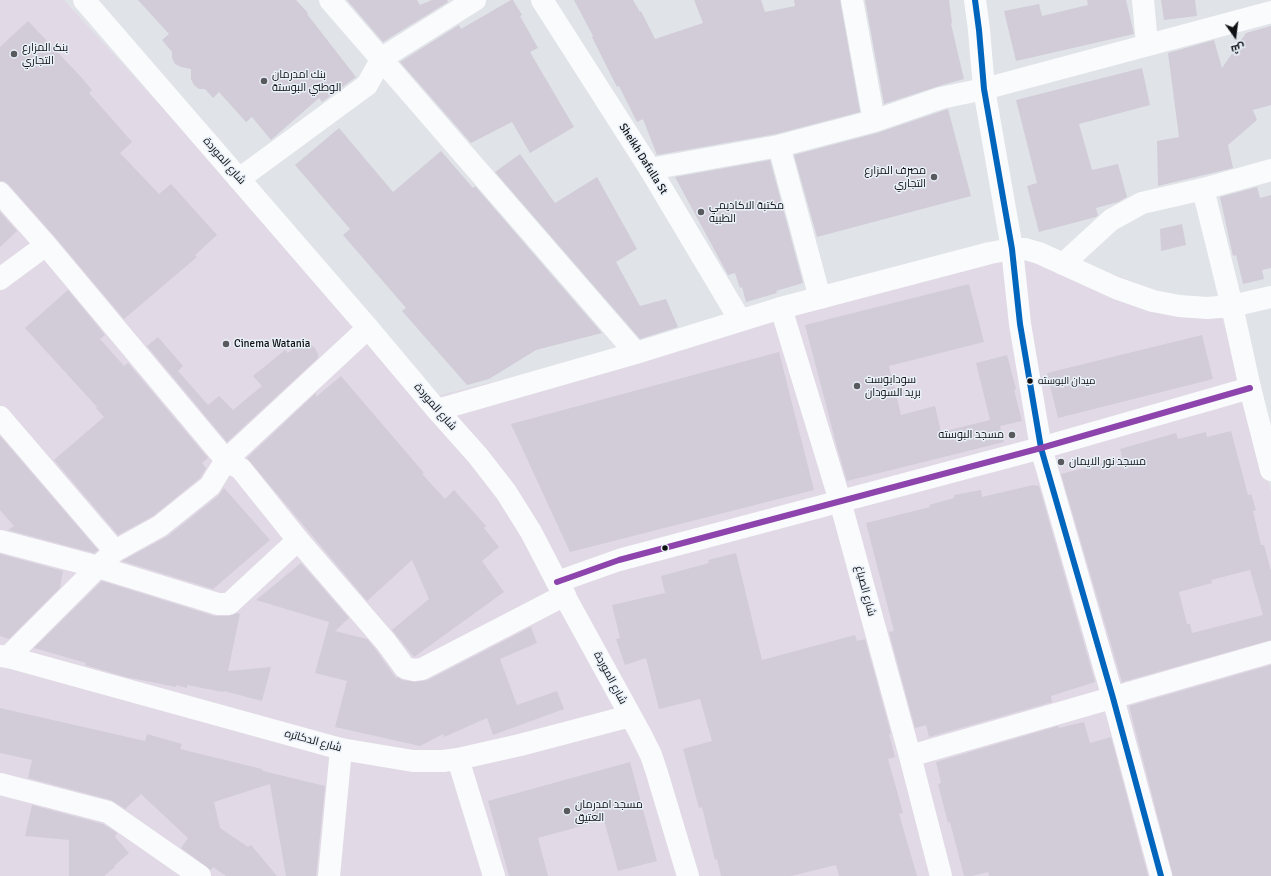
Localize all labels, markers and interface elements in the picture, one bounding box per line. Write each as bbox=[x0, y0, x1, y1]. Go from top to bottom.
north arrow bbox=[1215, 16, 1255, 56]
text: ش bbox=[1230, 40, 1246, 56]
place label: بنک المزارع التجاري bbox=[22, 41, 68, 67]
marker: بنک المزارع التجاري bbox=[9, 49, 19, 59]
place label: بنك امدرمان الوطني البوستة bbox=[272, 68, 341, 94]
marker: بنك امدرمان الوطني البوستة bbox=[259, 76, 269, 86]
street label: Sheikh Dafulla St bbox=[616, 121, 670, 197]
street label: شارع الموردة bbox=[200, 135, 248, 187]
place label: مصرف المزارع التجاري bbox=[864, 164, 926, 190]
marker: مصرف المزارع التجاري bbox=[929, 172, 939, 182]
place label: مكتبة الاكاديمي الطبيه bbox=[709, 199, 784, 225]
marker: مكتبة الاكاديمي الطبيه bbox=[696, 207, 706, 217]
place label: Cinema Watania bbox=[234, 337, 310, 351]
marker: Cinema Watania bbox=[221, 339, 231, 349]
place label: سودابوست بريد السودان bbox=[865, 373, 921, 399]
place label: ميدان البوسته bbox=[1038, 375, 1095, 387]
marker: ميدان البوسته bbox=[1025, 376, 1035, 386]
street label: شارع الموردة bbox=[411, 381, 459, 433]
marker: سودابوست بريد السودان bbox=[852, 381, 862, 391]
place label: مسجد البوسته bbox=[938, 428, 1004, 442]
marker: مسجد البوسته bbox=[1007, 430, 1017, 440]
place label: مسجد نور الايمان bbox=[1069, 455, 1146, 469]
marker: مسجد نور الايمان bbox=[1056, 457, 1066, 467]
unlabelled marker bbox=[660, 543, 670, 553]
street label: شارع الصياغ bbox=[852, 564, 878, 618]
street label: شارع الموردة bbox=[591, 649, 629, 707]
street label: شارع الدكاتره bbox=[283, 727, 343, 755]
place label: مسجد امدرمان العتيق bbox=[575, 798, 643, 824]
marker: مسجد امدرمان العتيق bbox=[562, 806, 572, 816]

